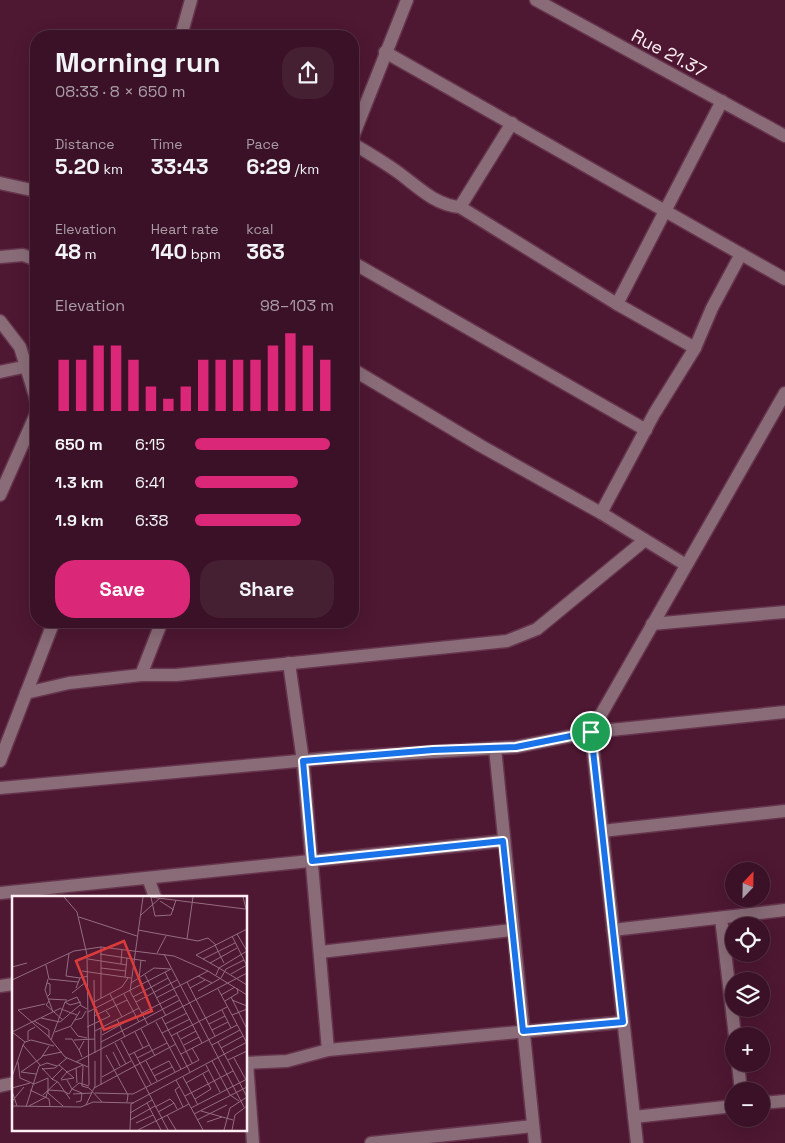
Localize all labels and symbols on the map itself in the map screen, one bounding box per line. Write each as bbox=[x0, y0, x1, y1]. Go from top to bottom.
street label: Rue 21.37 bbox=[628, 24, 710, 82]
pin bbox=[570, 711, 612, 753]
north arrow bbox=[725, 862, 770, 908]
inset map bbox=[12, 896, 248, 1130]

